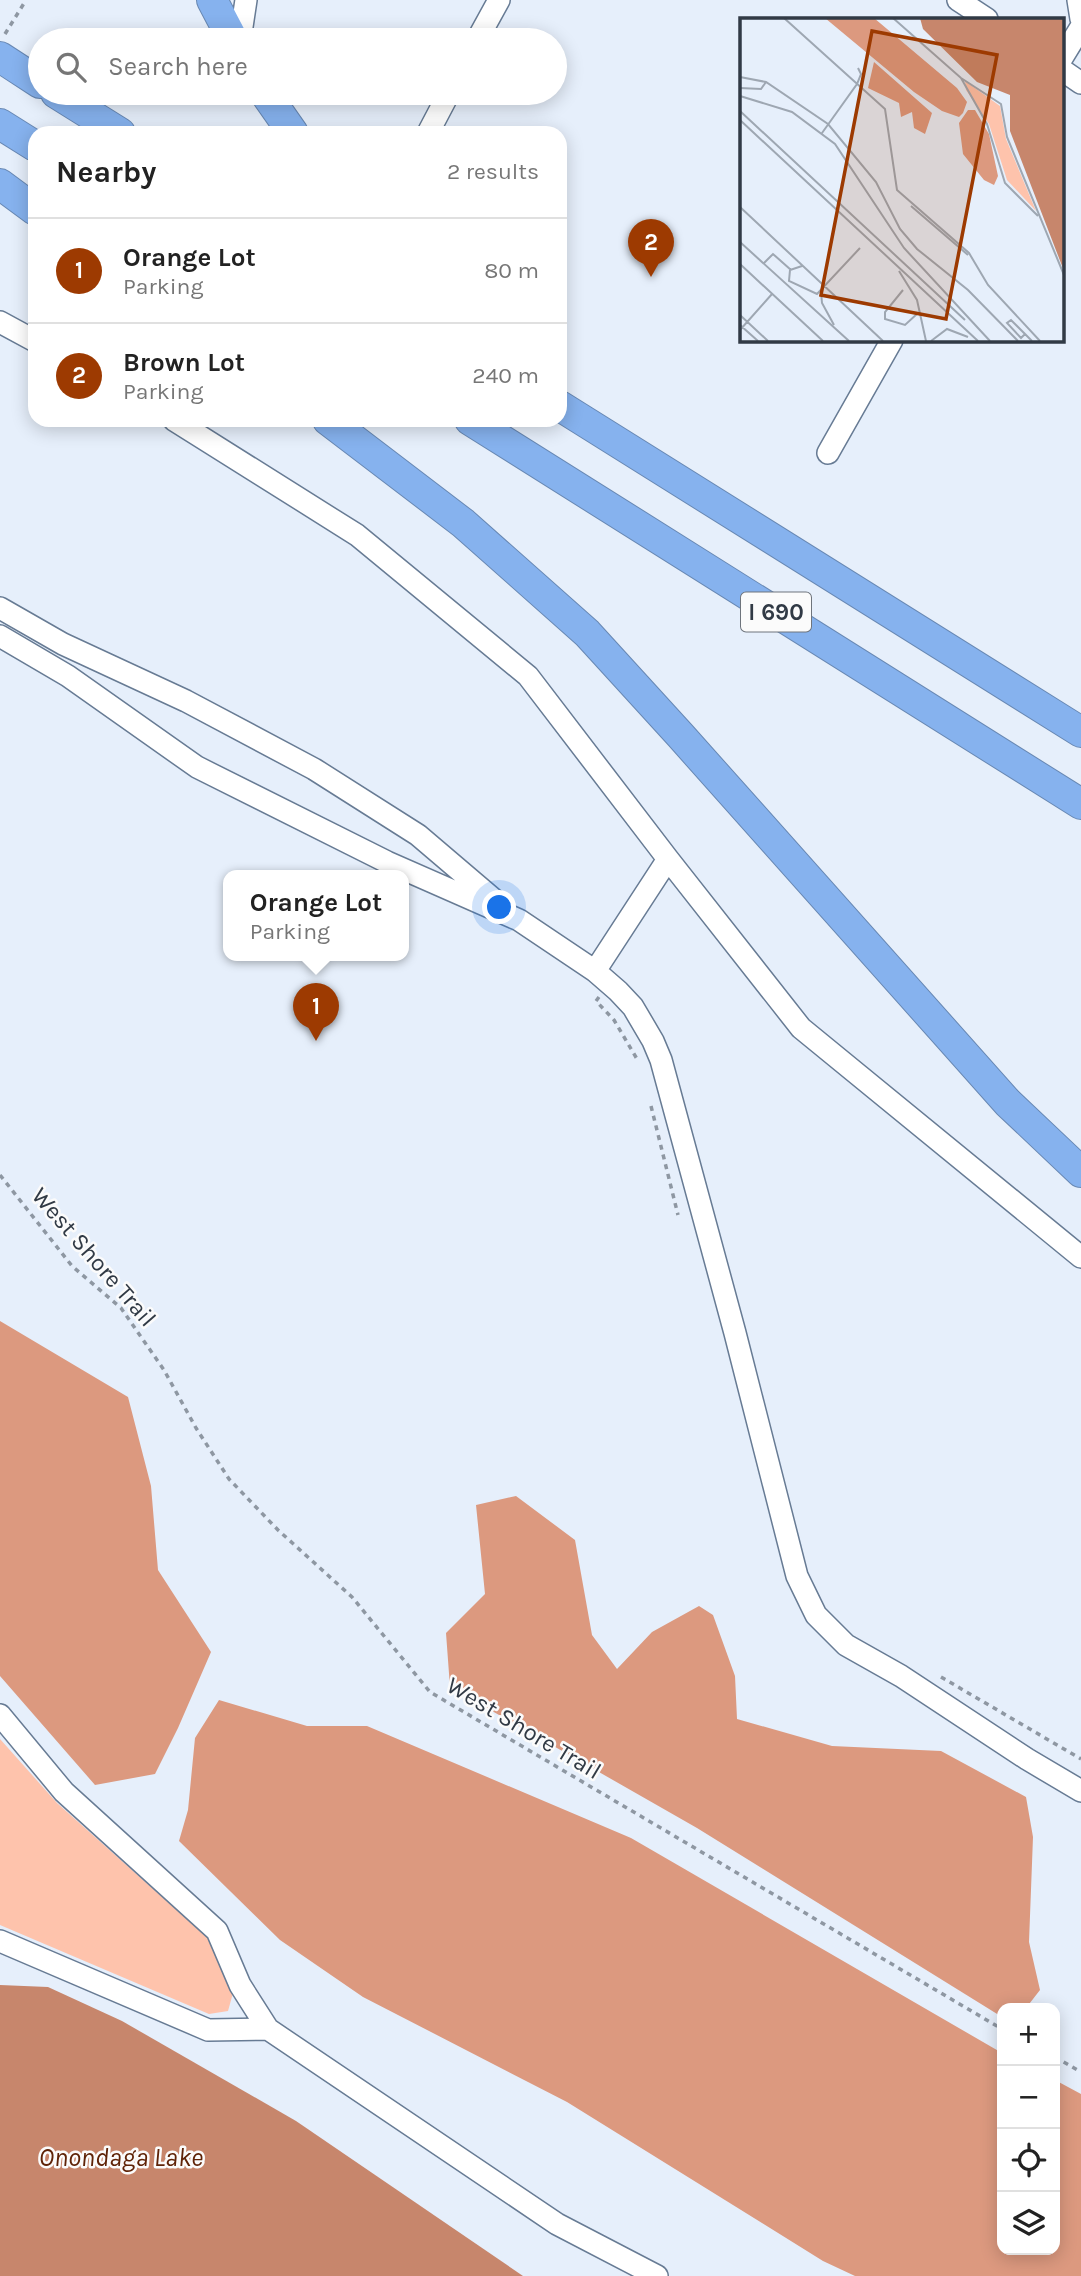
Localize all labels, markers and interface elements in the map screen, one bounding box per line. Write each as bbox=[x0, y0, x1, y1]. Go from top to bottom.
inset map bbox=[740, 18, 1064, 341]
search box bbox=[28, 28, 567, 105]
icon: search bbox=[52, 48, 90, 86]
text: Search here bbox=[108, 51, 248, 82]
text: Nearby bbox=[56, 154, 156, 190]
text: 2 results bbox=[447, 158, 539, 185]
pin: 2 bbox=[628, 219, 674, 277]
text: Orange Lot bbox=[123, 242, 256, 273]
text: 1 bbox=[75, 257, 83, 284]
text: 80 m bbox=[484, 257, 539, 284]
text: Parking bbox=[123, 273, 203, 300]
text: Brown Lot bbox=[123, 347, 245, 378]
text: 2 bbox=[72, 362, 86, 389]
text: 240 m bbox=[472, 362, 539, 389]
text: Parking bbox=[123, 378, 203, 405]
road number: I 690 bbox=[741, 592, 811, 632]
popup bbox=[223, 870, 409, 961]
text: Orange Lot bbox=[250, 887, 382, 918]
your location bbox=[482, 890, 516, 924]
text: Parking bbox=[250, 918, 330, 945]
pin: 1 bbox=[293, 983, 339, 1041]
street label: West Shore Trail bbox=[26, 1182, 162, 1332]
street label: West Shore Trail bbox=[442, 1671, 606, 1785]
map controls bbox=[997, 2003, 1060, 2255]
button: + bbox=[997, 2003, 1060, 2066]
button: − bbox=[997, 2066, 1060, 2129]
button: locate bbox=[997, 2129, 1060, 2192]
water label: Onondaga Lake bbox=[39, 2142, 203, 2173]
button: layers bbox=[997, 2192, 1060, 2255]

